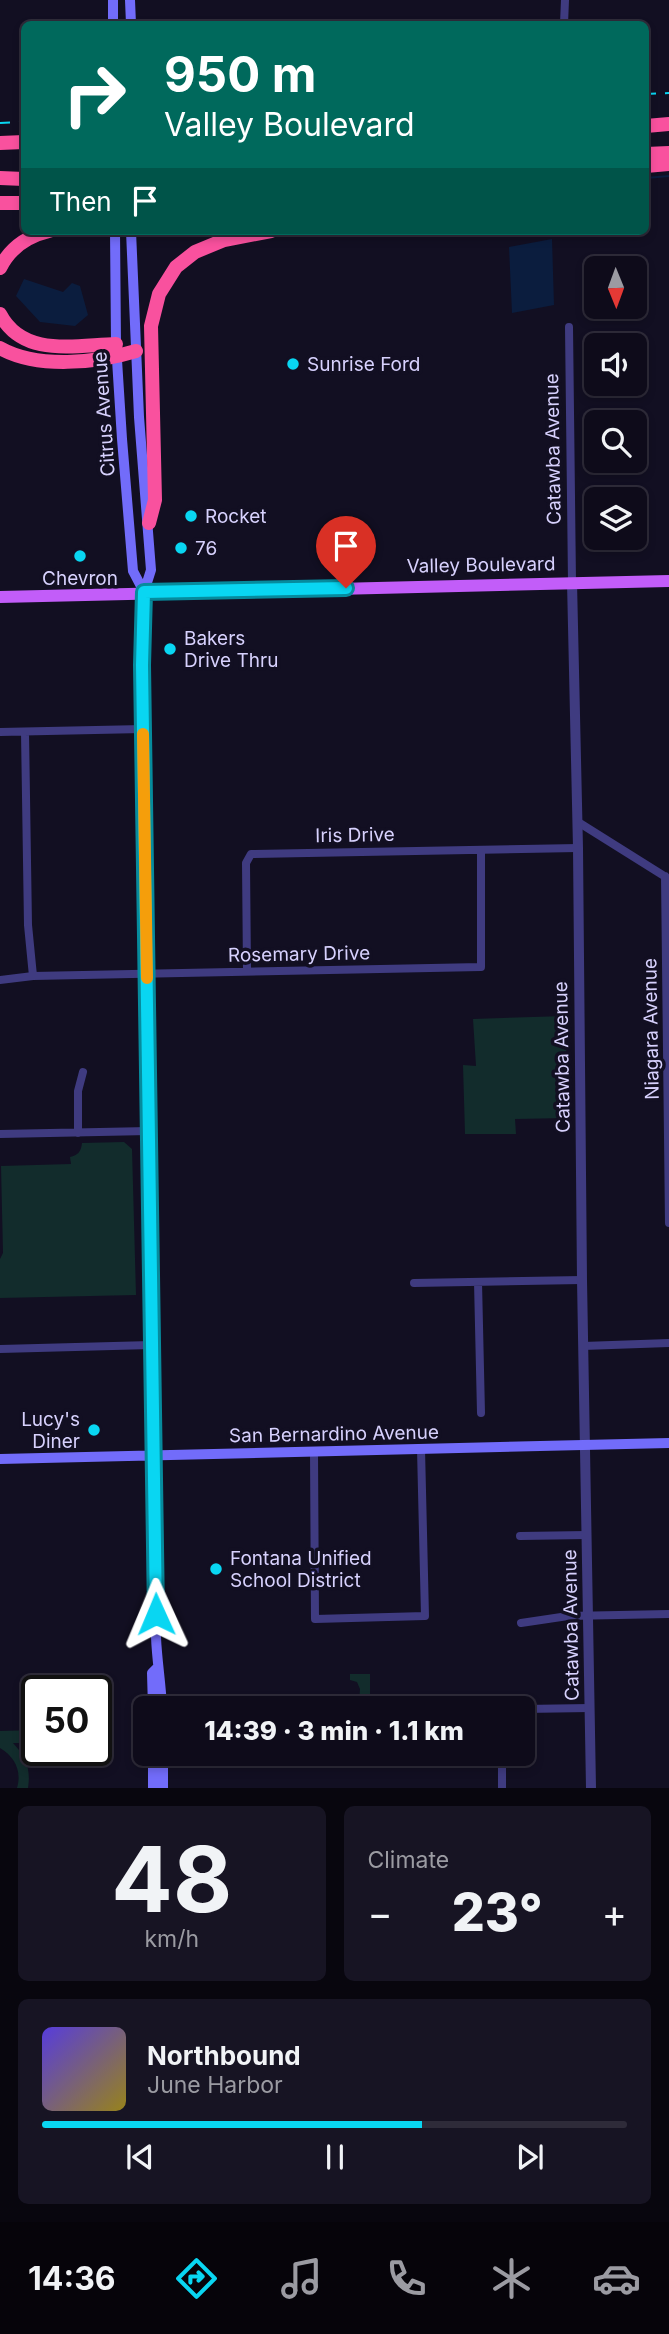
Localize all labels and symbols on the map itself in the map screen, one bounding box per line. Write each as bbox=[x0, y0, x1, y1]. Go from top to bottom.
north arrow bbox=[584, 256, 648, 318]
street label: Citrus Avenue bbox=[88, 351, 120, 477]
place label: Sunrise Ford bbox=[307, 353, 420, 376]
marker: Sunrise Ford bbox=[285, 356, 301, 372]
street label: Catawba Avenue bbox=[540, 373, 566, 525]
place label: Rocket bbox=[205, 505, 267, 528]
marker: Rocket bbox=[183, 508, 199, 524]
pin bbox=[316, 516, 376, 588]
place label: 76 bbox=[195, 537, 217, 560]
marker: 76 bbox=[173, 540, 189, 556]
marker: Chevron bbox=[72, 548, 88, 564]
street label: Valley Boulevard bbox=[406, 552, 556, 578]
place label: Chevron bbox=[42, 567, 118, 590]
place label: Bakers Drive Thru bbox=[184, 627, 278, 672]
marker: Bakers Drive Thru bbox=[162, 641, 178, 657]
street label: Iris Drive bbox=[315, 823, 395, 847]
street label: Rosemary Drive bbox=[228, 941, 370, 967]
street label: Niagara Avenue bbox=[638, 958, 664, 1100]
street label: Catawba Avenue bbox=[549, 981, 575, 1133]
place label: Lucy's Diner bbox=[21, 1408, 80, 1453]
street label: San Bernardino Avenue bbox=[229, 1421, 439, 1447]
marker: Lucy's Diner bbox=[86, 1422, 102, 1438]
place label: Fontana Unified School District bbox=[230, 1547, 372, 1592]
street label: Catawba Avenue bbox=[558, 1549, 584, 1701]
marker: Fontana Unified School District bbox=[208, 1561, 224, 1577]
position arrow bbox=[119, 1577, 193, 1651]
speed limit sign: 50 bbox=[21, 1675, 112, 1766]

